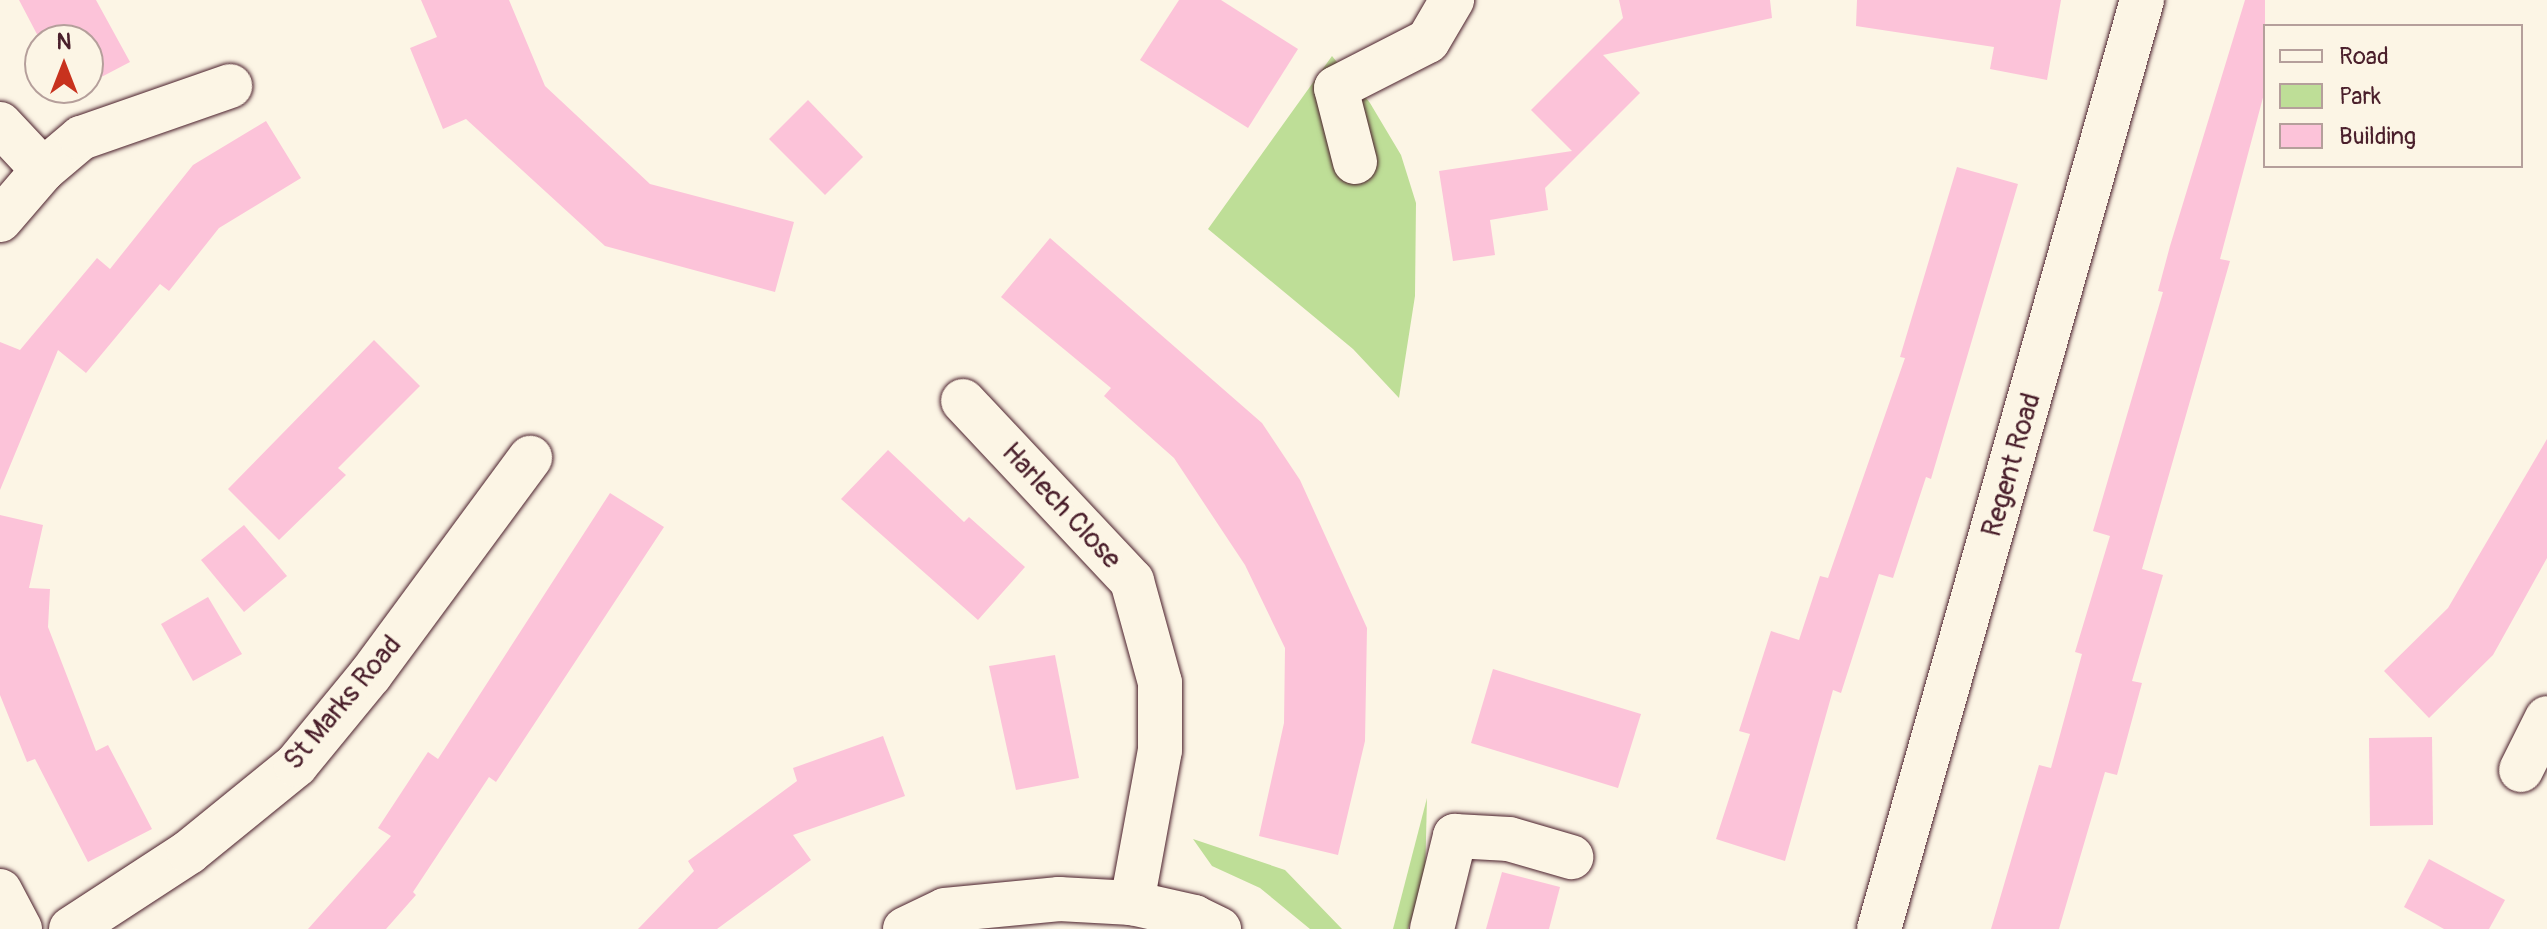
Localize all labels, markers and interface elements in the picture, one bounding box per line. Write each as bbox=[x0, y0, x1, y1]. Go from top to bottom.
north arrow bbox=[24, 24, 104, 104]
legend bbox=[2263, 24, 2523, 168]
text: N bbox=[57, 28, 71, 56]
text: Road bbox=[2339, 42, 2389, 71]
text: Park bbox=[2339, 82, 2381, 111]
text: Building bbox=[2339, 122, 2416, 151]
street label: Regent Road bbox=[1975, 389, 2049, 541]
street label: Harlech Close bbox=[994, 436, 1128, 576]
street label: St Marks Road bbox=[277, 629, 409, 777]

